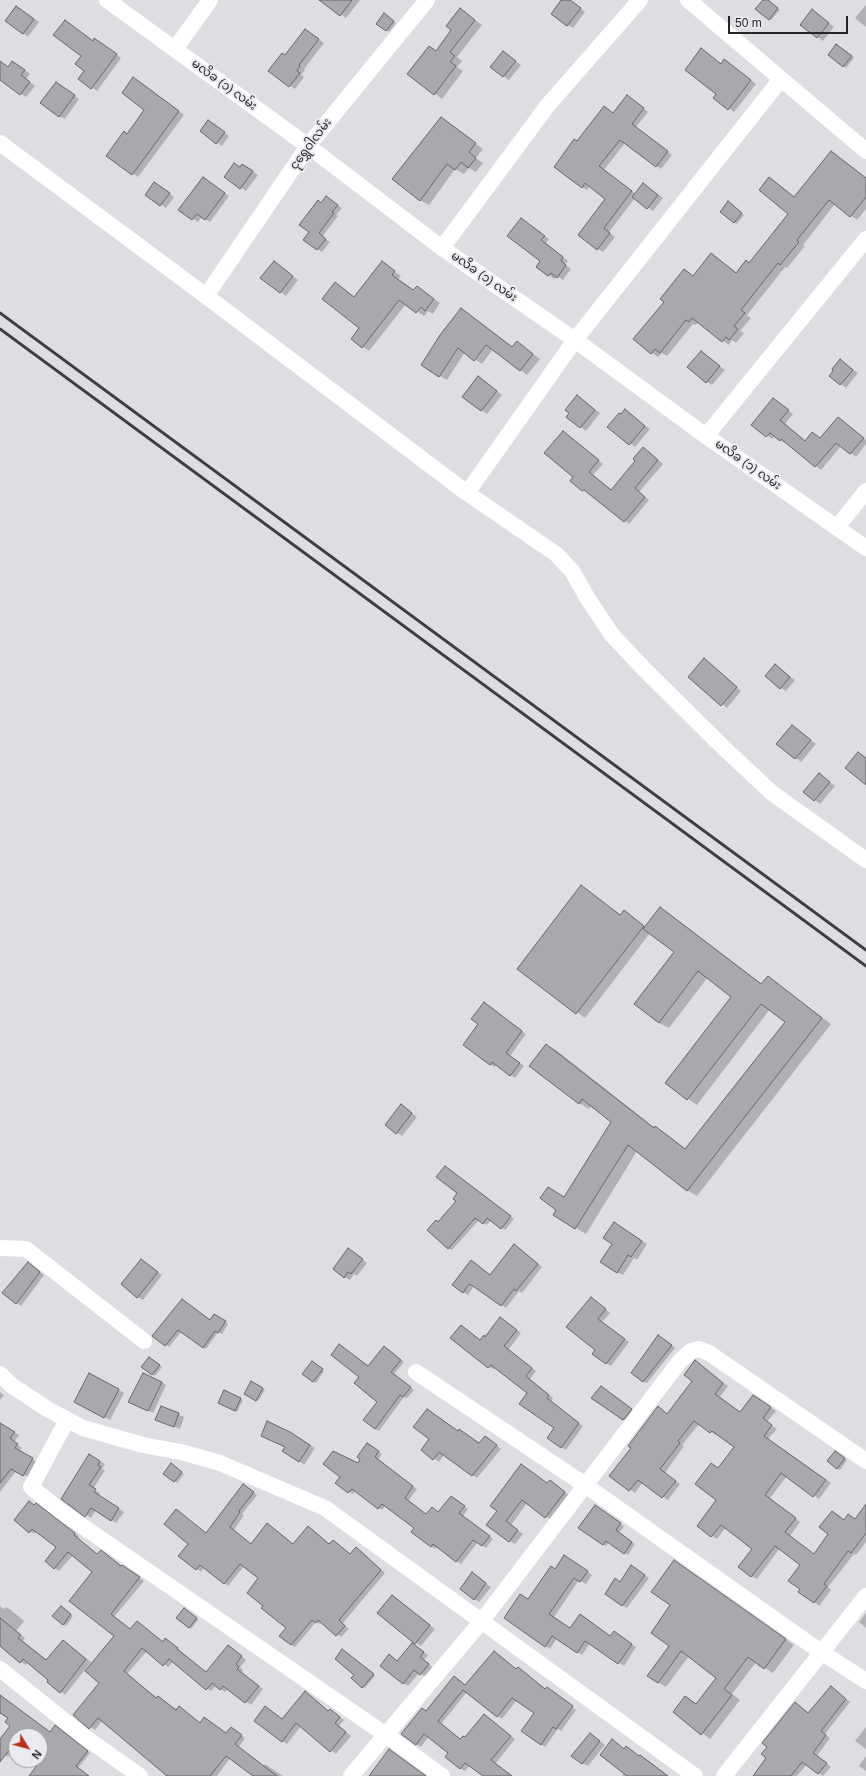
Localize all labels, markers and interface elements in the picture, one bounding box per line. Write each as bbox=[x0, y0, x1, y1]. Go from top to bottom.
scale bar bbox=[730, 8, 850, 34]
text: 50 m bbox=[735, 16, 762, 30]
street label: မလိခ (၁) လမ်း bbox=[188, 56, 260, 114]
street label: ငုရွှေဝါလမ်း bbox=[287, 115, 335, 173]
street label: မလိခ (၁) လမ်း bbox=[448, 249, 520, 305]
street label: မလိခ (၁) လမ်း bbox=[712, 437, 784, 493]
north arrow bbox=[8, 1728, 48, 1768]
text: N bbox=[30, 1748, 44, 1761]

